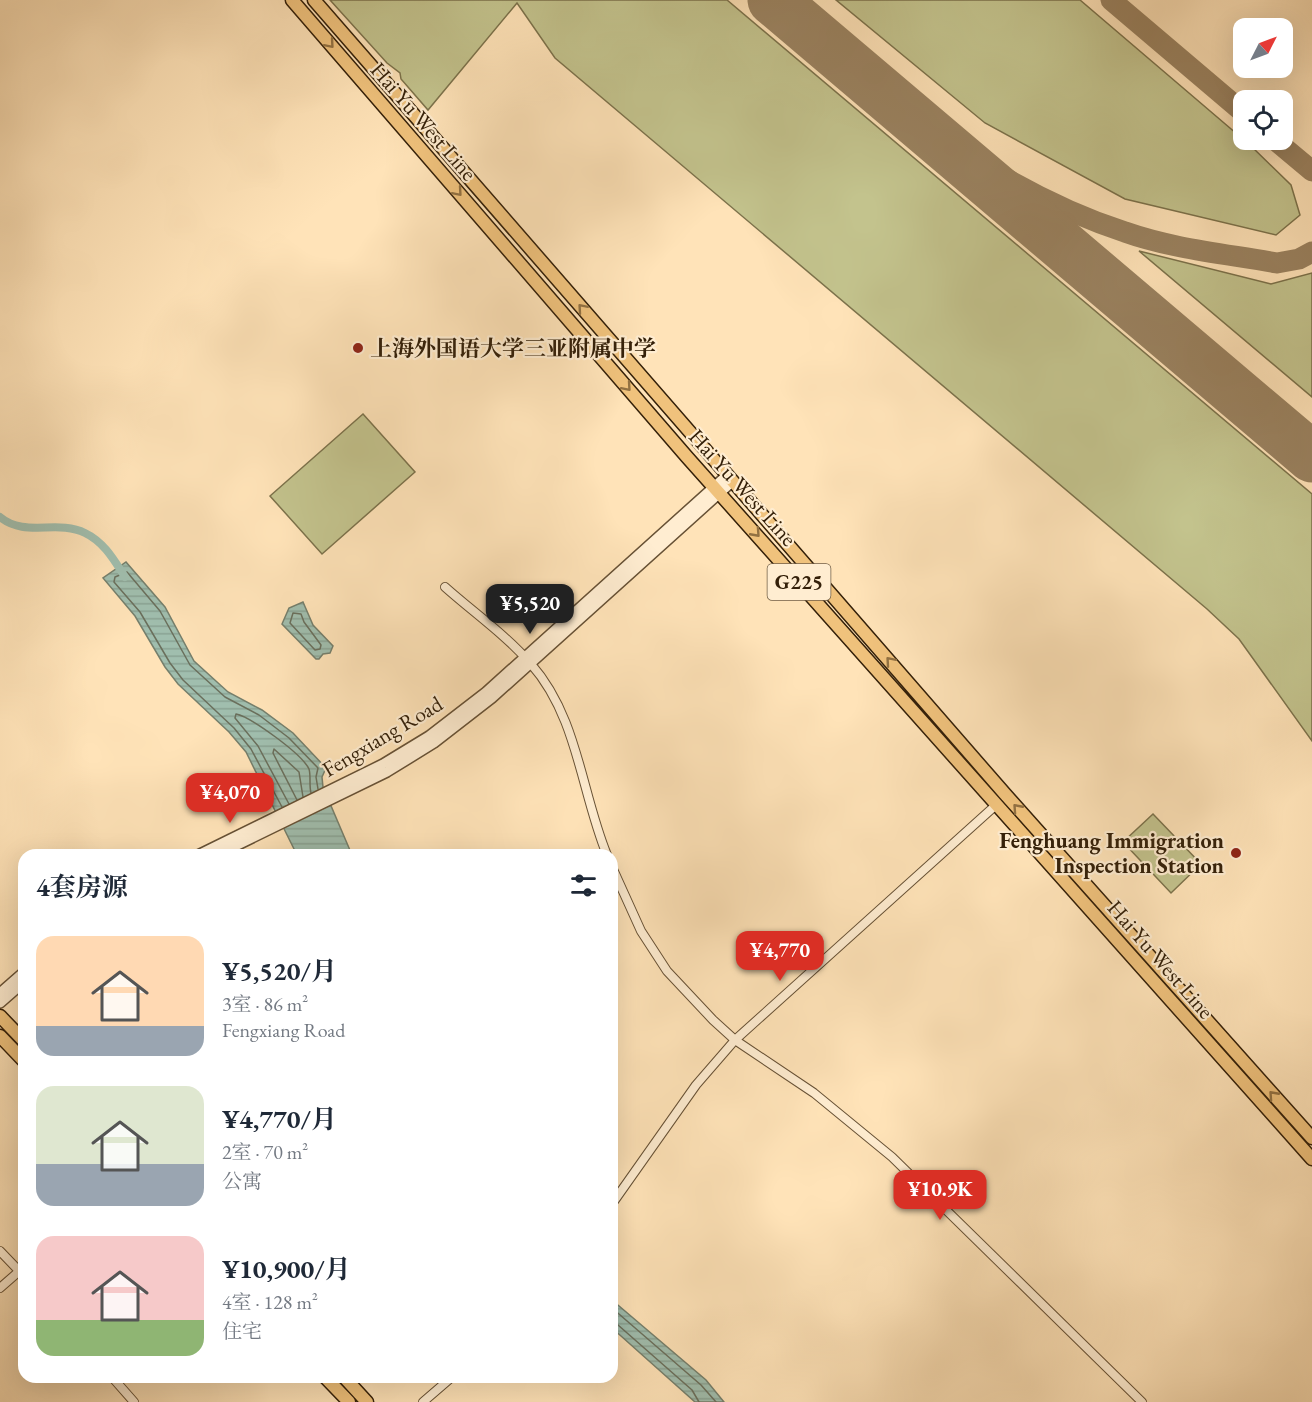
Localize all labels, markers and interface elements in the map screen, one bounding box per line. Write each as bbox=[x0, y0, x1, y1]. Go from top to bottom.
north arrow bbox=[1233, 18, 1293, 78]
map controls bbox=[1233, 18, 1293, 150]
one-way arrow bbox=[323, 37, 334, 48]
street label: Hai Yu West Line bbox=[364, 56, 484, 187]
button: locate bbox=[1233, 90, 1293, 150]
one-way arrow bbox=[451, 185, 462, 196]
one-way arrow bbox=[578, 304, 589, 315]
place label: 上海外国语大学三亚附属中学 bbox=[370, 334, 656, 363]
marker: 上海外国语大学三亚附属中学 bbox=[351, 341, 365, 355]
one-way arrow bbox=[619, 380, 630, 391]
street label: Hai Yu West Line bbox=[682, 422, 803, 553]
one-way arrow bbox=[749, 526, 760, 537]
road number: G225 bbox=[768, 564, 830, 600]
pin: ¥5,520 bbox=[481, 584, 579, 635]
text: ¥5,520 bbox=[500, 590, 560, 616]
one-way arrow bbox=[886, 657, 897, 668]
street label: Fengxiang Road bbox=[317, 689, 449, 784]
pin: ¥4,070 bbox=[181, 773, 279, 824]
text: ¥4,070 bbox=[200, 779, 260, 805]
one-way arrow bbox=[1013, 804, 1024, 815]
place label: Fenghuang Immigration Inspection Station bbox=[999, 826, 1225, 880]
marker: Fenghuang Immigration Inspection Station bbox=[1229, 846, 1243, 860]
icon: filters bbox=[567, 869, 600, 902]
text: 4套房源 bbox=[36, 870, 128, 904]
street label: Hai Yu West Line bbox=[1101, 894, 1221, 1025]
pin: ¥4,770 bbox=[731, 931, 829, 982]
text: ¥4,770 bbox=[750, 937, 810, 963]
text: ¥5,520/月 bbox=[222, 954, 337, 988]
icon: home bbox=[84, 960, 156, 1032]
text: 3室 · 86 m² bbox=[222, 991, 308, 1017]
text: Fengxiang Road bbox=[222, 1017, 345, 1043]
one-way arrow bbox=[1269, 1091, 1280, 1102]
text: ¥4,770/月 bbox=[222, 1102, 337, 1136]
icon: home bbox=[84, 1110, 156, 1182]
text: 2室 · 70 m² bbox=[222, 1139, 308, 1165]
text: 公寓 bbox=[222, 1168, 262, 1194]
pin: ¥10.9K bbox=[891, 1170, 989, 1221]
text: ¥10.9K bbox=[908, 1176, 973, 1202]
text: ¥10,900/月 bbox=[222, 1252, 351, 1286]
icon: home bbox=[84, 1260, 156, 1332]
text: 4室 · 128 m² bbox=[222, 1289, 318, 1315]
text: 住宅 bbox=[222, 1318, 262, 1344]

